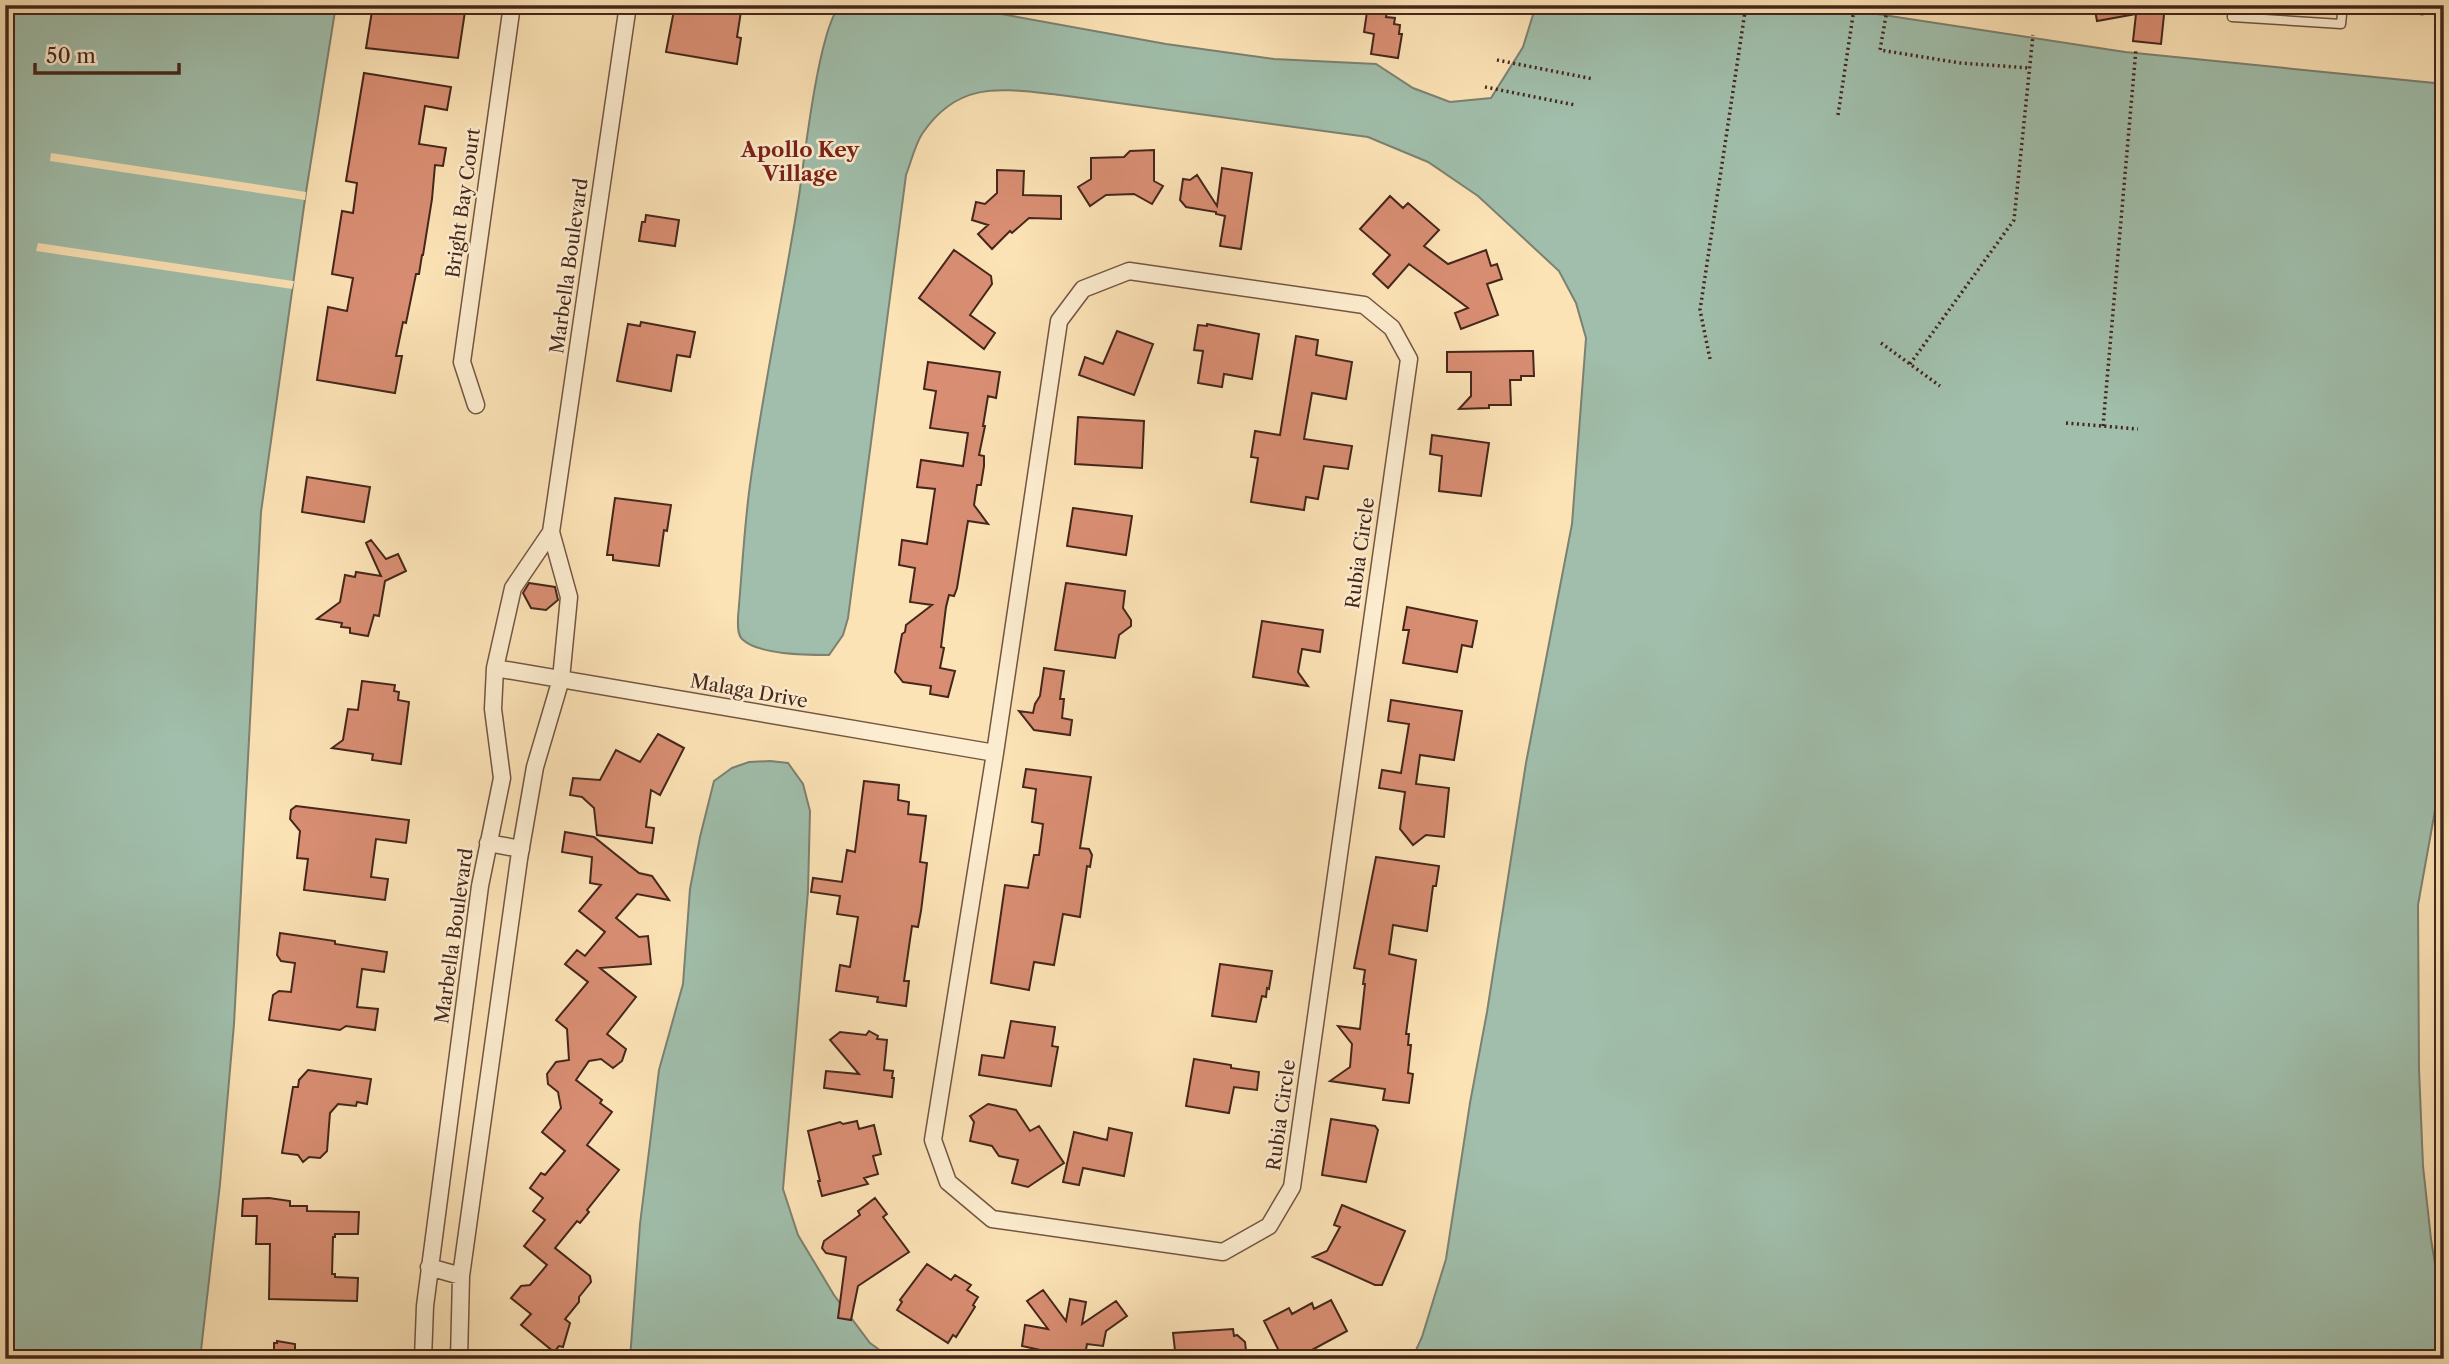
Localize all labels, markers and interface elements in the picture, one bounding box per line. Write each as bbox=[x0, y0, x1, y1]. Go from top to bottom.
scale bar bbox=[35, 32, 178, 76]
text: 50 m bbox=[46, 43, 96, 68]
street label: Bright Bay Court bbox=[441, 126, 485, 279]
district label: Apollo Key Village bbox=[740, 137, 860, 186]
street label: Marbella Boulevard bbox=[545, 176, 593, 355]
street label: Rubia Circle bbox=[1341, 496, 1379, 610]
street label: Malaga Drive bbox=[688, 669, 810, 713]
street label: Marbella Boulevard bbox=[430, 846, 478, 1025]
street label: Rubia Circle bbox=[1262, 1058, 1300, 1172]

